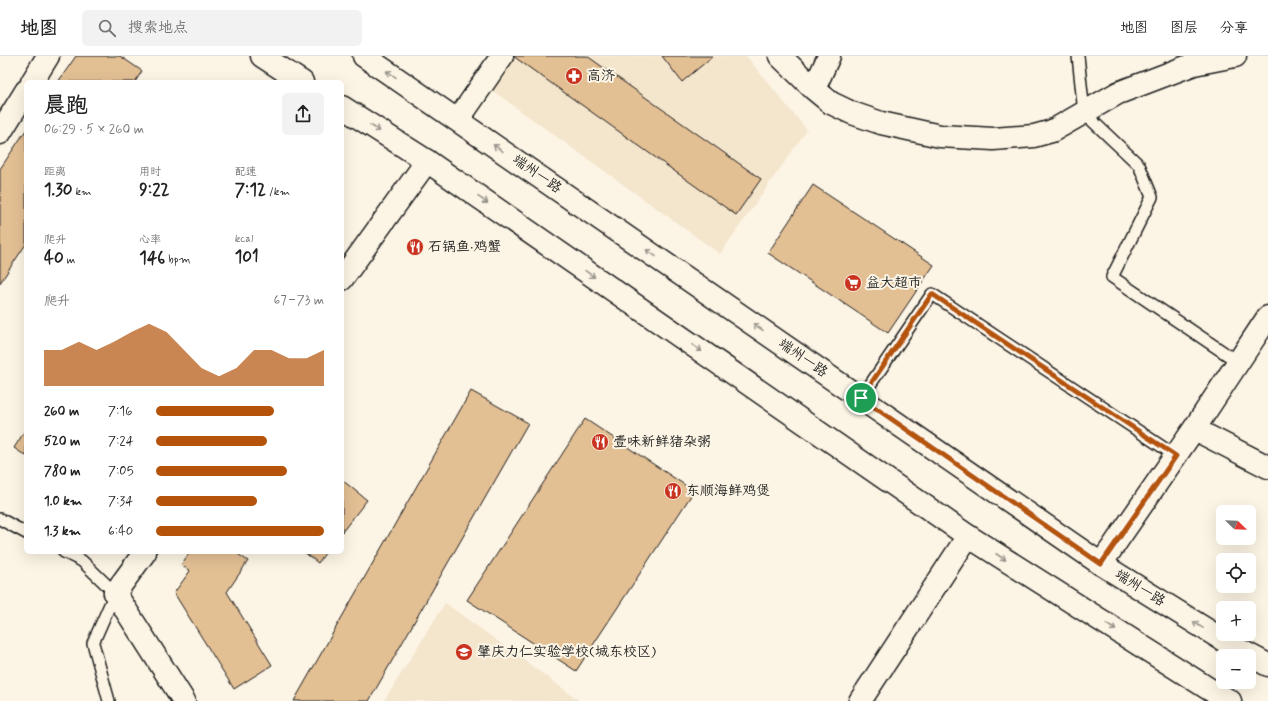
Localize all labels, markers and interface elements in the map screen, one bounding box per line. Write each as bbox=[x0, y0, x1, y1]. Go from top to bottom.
search box bbox=[82, 10, 362, 46]
text: 地图 bbox=[20, 16, 58, 41]
icon: search bbox=[96, 17, 118, 39]
text: 搜索地点 bbox=[128, 18, 188, 38]
text: 地图 bbox=[1120, 19, 1148, 37]
text: 图层 bbox=[1170, 19, 1198, 37]
text: 分享 bbox=[1220, 19, 1248, 37]
pharmacy icon: 高济 bbox=[564, 66, 584, 86]
place label: 高济 bbox=[587, 67, 615, 85]
one-way arrow bbox=[386, 70, 397, 78]
text: 晨跑 bbox=[44, 92, 88, 120]
button: share bbox=[282, 93, 324, 135]
text: 06:29 · 5 × 260 m bbox=[44, 121, 144, 138]
one-way arrow bbox=[369, 125, 381, 133]
one-way arrow bbox=[493, 144, 504, 152]
street label: 端州一路 bbox=[509, 151, 565, 197]
text: 距离 bbox=[44, 165, 66, 179]
text: 用时 bbox=[139, 165, 161, 179]
text: 配速 bbox=[235, 165, 257, 179]
text: 1.30 bbox=[44, 179, 73, 201]
text: 9:22 bbox=[139, 179, 170, 201]
text: 7:12 bbox=[235, 179, 266, 201]
text: km bbox=[73, 185, 92, 199]
text: /km bbox=[266, 185, 290, 199]
one-way arrow bbox=[477, 196, 488, 204]
text: kcal bbox=[235, 232, 253, 246]
text: 爬升 bbox=[44, 233, 66, 247]
text: 心率 bbox=[139, 233, 161, 247]
restaurant icon: 石锅鱼·鸡蟹 bbox=[405, 237, 425, 257]
place label: 石锅鱼·鸡蟹 bbox=[428, 238, 501, 256]
text: 101 bbox=[235, 246, 259, 268]
text: 40 bbox=[44, 247, 64, 269]
text: 146 bbox=[139, 247, 165, 269]
one-way arrow bbox=[646, 249, 657, 257]
text: m bbox=[64, 253, 75, 267]
text: bpm bbox=[165, 253, 190, 267]
one-way arrow bbox=[584, 270, 595, 278]
supermarket icon: 益大超市 bbox=[843, 273, 863, 293]
place label: 益大超市 bbox=[866, 274, 922, 292]
text: 67–73 m bbox=[274, 292, 324, 309]
text: 爬升 bbox=[44, 293, 70, 310]
one-way arrow bbox=[753, 323, 764, 331]
street label: 端州一路 bbox=[775, 335, 831, 381]
one-way arrow bbox=[691, 344, 702, 352]
pin bbox=[844, 381, 878, 415]
icon: arrive bbox=[850, 387, 872, 409]
text: 260 m bbox=[44, 403, 79, 420]
text: 7:16 bbox=[108, 403, 132, 420]
restaurant icon: 壹味新鲜猪杂粥 bbox=[590, 432, 610, 452]
text: 520 m bbox=[44, 433, 80, 450]
text: 7:24 bbox=[108, 433, 134, 450]
place label: 壹味新鲜猪杂粥 bbox=[613, 433, 711, 451]
text: 780 m bbox=[44, 463, 81, 480]
text: 7:05 bbox=[108, 463, 134, 480]
restaurant icon: 东顺海鲜鸡煲 bbox=[663, 481, 683, 501]
place label: 东顺海鲜鸡煲 bbox=[686, 482, 770, 500]
text: 1.0 km bbox=[44, 493, 82, 510]
text: 7:34 bbox=[108, 493, 133, 510]
north arrow bbox=[1216, 505, 1256, 545]
map controls bbox=[1216, 505, 1256, 689]
text: 1.3 km bbox=[44, 523, 81, 540]
text: 6:40 bbox=[108, 523, 133, 540]
one-way arrow bbox=[995, 553, 1007, 561]
button: locate bbox=[1216, 553, 1256, 593]
street label: 端州一路 bbox=[1111, 566, 1169, 610]
button: + bbox=[1216, 601, 1256, 641]
one-way arrow bbox=[1192, 620, 1204, 628]
one-way arrow bbox=[1105, 623, 1117, 631]
school or university icon: 肇庆力仁实验学校(城东校区) bbox=[454, 642, 474, 662]
place label: 肇庆力仁实验学校(城东校区) bbox=[477, 643, 656, 661]
button: − bbox=[1216, 649, 1256, 689]

